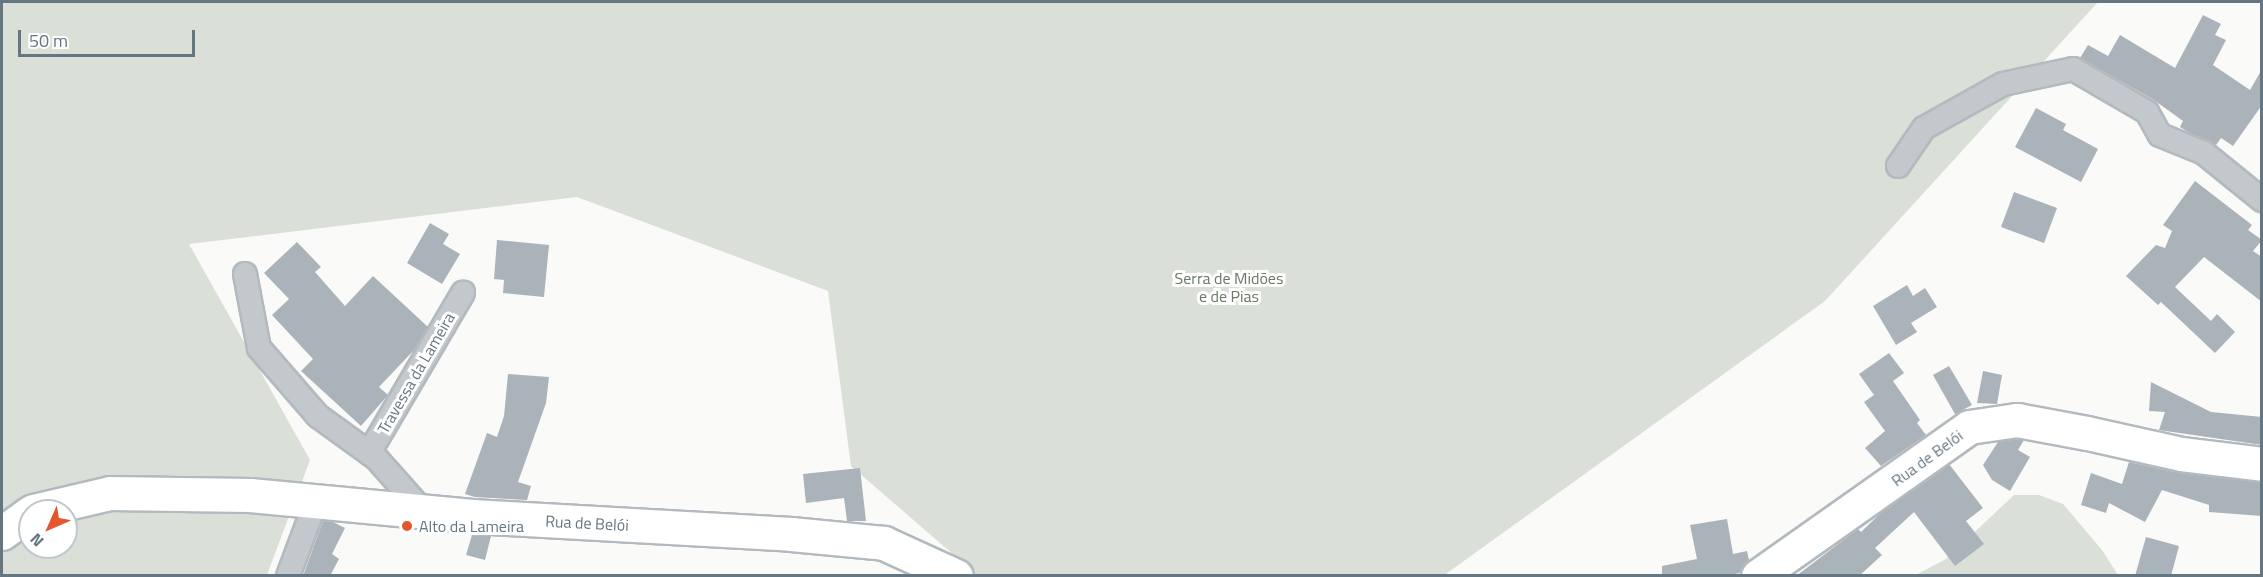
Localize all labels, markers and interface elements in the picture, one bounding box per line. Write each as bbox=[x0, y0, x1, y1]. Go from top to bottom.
scale bar bbox=[21, 18, 198, 56]
text: 50 m bbox=[29, 27, 68, 54]
park label: Serra de Midões e de Pias bbox=[1175, 268, 1283, 306]
street label: Travessa da Lameira bbox=[373, 309, 459, 437]
street label: Rua de Belói bbox=[1888, 426, 1966, 490]
north arrow bbox=[18, 499, 78, 559]
street label: Rua de Belói bbox=[545, 511, 629, 535]
place label: Alto da Lameira bbox=[419, 516, 524, 536]
marker: Alto da Lameira bbox=[400, 519, 414, 533]
text: N bbox=[24, 528, 49, 553]

